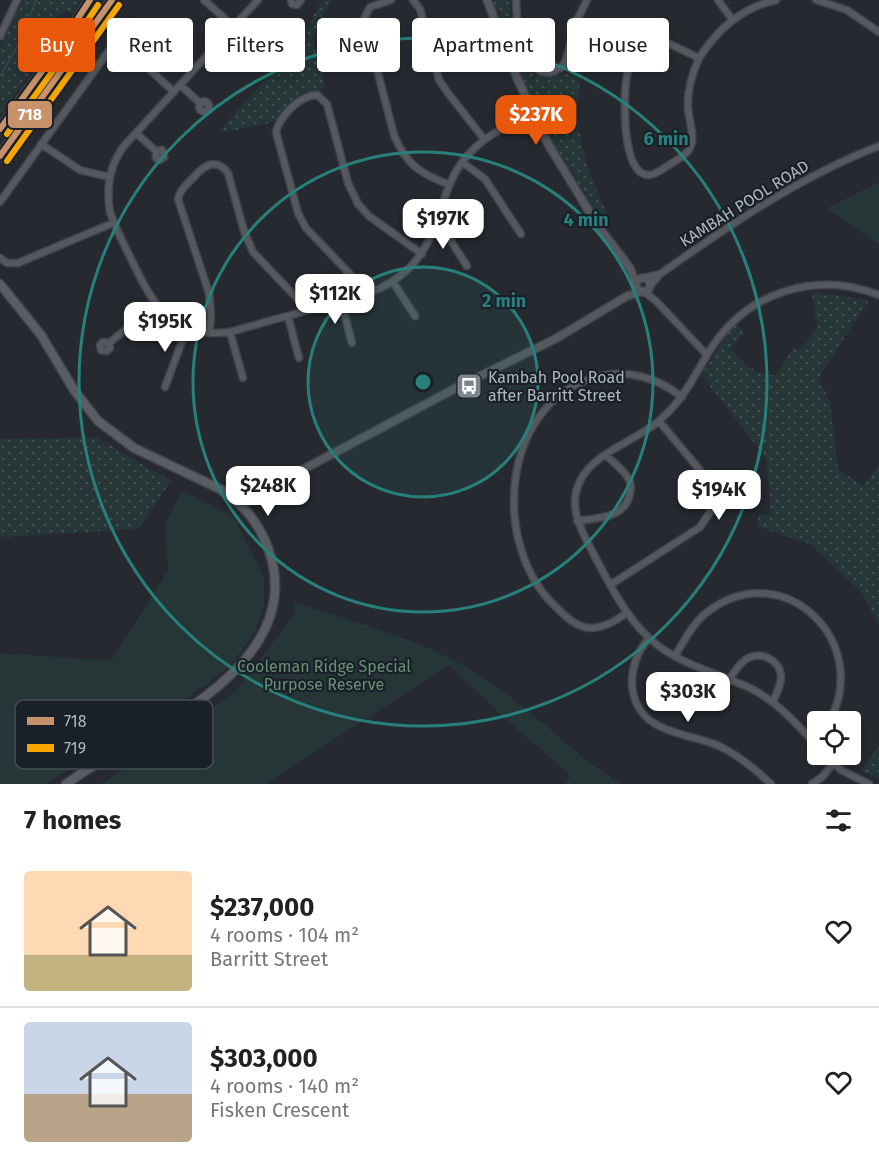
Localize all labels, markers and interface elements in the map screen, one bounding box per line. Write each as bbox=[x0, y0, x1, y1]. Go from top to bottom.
chip: Buy bbox=[18, 18, 95, 72]
chip: Rent bbox=[107, 18, 193, 72]
chip: Filters bbox=[205, 18, 305, 72]
chip: New bbox=[317, 18, 400, 72]
chip: Apartment bbox=[412, 18, 555, 72]
chip: House bbox=[567, 18, 669, 72]
pin: $237K bbox=[494, 95, 578, 146]
line badge: 718 bbox=[7, 100, 53, 129]
text: $237K bbox=[509, 102, 563, 126]
text: 718 bbox=[18, 105, 42, 124]
text: 6 min bbox=[643, 128, 689, 150]
street label: KAMBAH POOL ROAD bbox=[676, 156, 812, 251]
pin: $197K bbox=[401, 199, 485, 250]
text: $197K bbox=[417, 206, 469, 230]
text: 4 min bbox=[563, 209, 609, 231]
pin: $112K bbox=[293, 274, 377, 325]
text: $112K bbox=[309, 281, 361, 305]
text: 2 min bbox=[482, 290, 526, 312]
pin: $195K bbox=[123, 302, 207, 353]
text: $195K bbox=[138, 309, 192, 333]
place label: Kambah Pool Road after Barritt Street bbox=[488, 368, 625, 405]
bus stop icon: Kambah Pool Road after Barritt Street bbox=[454, 371, 484, 401]
centre of rings bbox=[413, 372, 433, 392]
pin: $248K bbox=[226, 466, 310, 517]
pin: $194K bbox=[677, 470, 761, 521]
text: $248K bbox=[240, 473, 296, 497]
text: $194K bbox=[692, 477, 746, 501]
park label: Cooleman Ridge Special Purpose Reserve bbox=[237, 657, 411, 694]
pin: $303K bbox=[646, 672, 730, 723]
text: $303K bbox=[660, 679, 716, 703]
legend bbox=[15, 700, 213, 769]
map controls bbox=[807, 711, 861, 765]
button: locate bbox=[807, 711, 861, 765]
text: 718 bbox=[64, 712, 87, 731]
text: 719 bbox=[64, 739, 86, 758]
icon: filters bbox=[822, 804, 855, 837]
text: 7 homes bbox=[24, 805, 121, 836]
text: $237,000 bbox=[210, 892, 314, 923]
icon: home bbox=[72, 895, 144, 967]
icon: heart bbox=[822, 915, 855, 948]
text: 4 rooms · 104 m² bbox=[210, 923, 359, 947]
text: Barritt Street bbox=[210, 947, 328, 971]
text: $303,000 bbox=[210, 1043, 318, 1074]
icon: home bbox=[72, 1046, 144, 1118]
icon: heart bbox=[822, 1066, 855, 1099]
text: 4 rooms · 140 m² bbox=[210, 1074, 359, 1098]
text: Fisken Crescent bbox=[210, 1098, 349, 1122]

